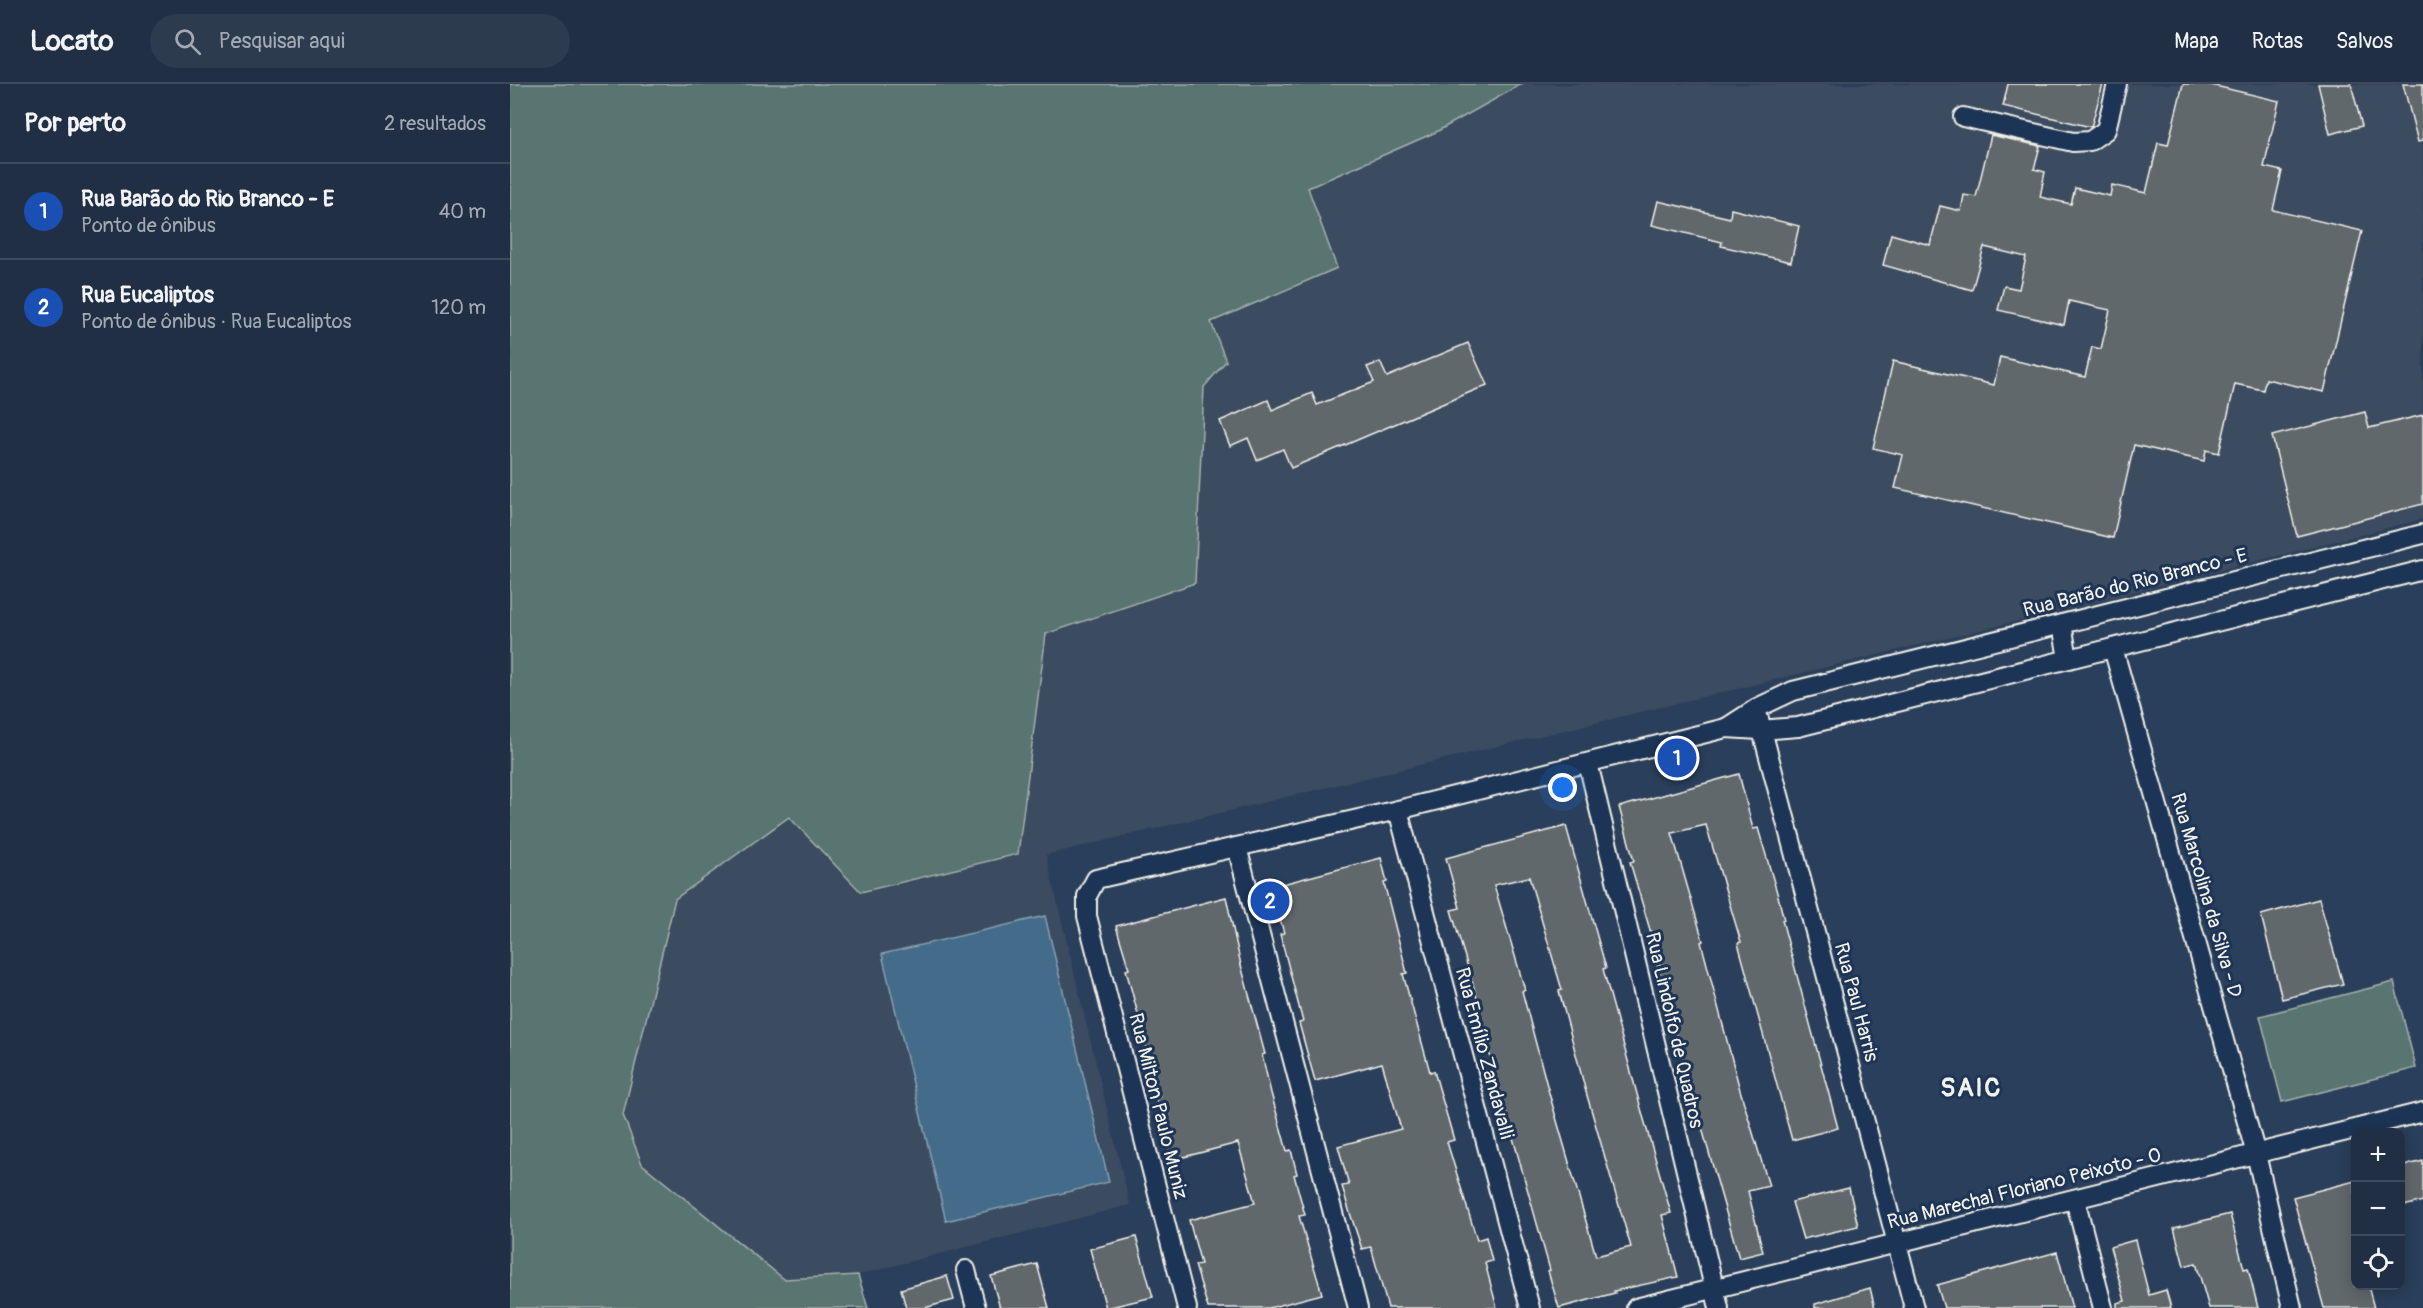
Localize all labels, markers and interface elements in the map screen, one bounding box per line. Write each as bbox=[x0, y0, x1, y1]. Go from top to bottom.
search box bbox=[150, 14, 570, 68]
text: Locato bbox=[30, 24, 114, 59]
icon: search bbox=[171, 25, 204, 58]
text: Pesquisar aqui bbox=[219, 27, 345, 55]
text: Mapa bbox=[2174, 28, 2219, 55]
text: Rotas bbox=[2252, 28, 2303, 55]
text: Salvos bbox=[2336, 28, 2393, 55]
text: Por perto bbox=[24, 107, 126, 139]
text: 2 resultados bbox=[384, 111, 486, 136]
text: Rua Barão do Rio Branco - E bbox=[81, 185, 334, 213]
text: 1 bbox=[40, 199, 47, 224]
text: 40 m bbox=[439, 199, 486, 224]
text: Ponto de ônibus bbox=[81, 213, 216, 238]
text: Rua Eucaliptos bbox=[81, 281, 214, 309]
text: 2 bbox=[38, 295, 49, 320]
text: 120 m bbox=[431, 295, 486, 320]
text: Ponto de ônibus · Rua Eucaliptos bbox=[81, 309, 352, 334]
street label: Rua Barão do Rio Branco - E bbox=[2020, 543, 2250, 622]
pin: 1 bbox=[1658, 736, 1696, 780]
your location bbox=[1548, 773, 1577, 802]
street label: Rua Marcolina da Silva - D bbox=[2165, 790, 2248, 1000]
pin: 2 bbox=[1250, 878, 1290, 924]
street label: Rua Lindolfo de Quadros bbox=[1640, 930, 1709, 1130]
street label: Rua Paul Harris bbox=[1829, 940, 1884, 1064]
street label: Rua Emílio Zandavalli bbox=[1450, 965, 1519, 1142]
street label: Rua Milton Paulo Muniz bbox=[1123, 1010, 1194, 1202]
district label: SAIC bbox=[1940, 1072, 2002, 1104]
map controls bbox=[2351, 1128, 2405, 1290]
button: + bbox=[2351, 1128, 2405, 1182]
street label: Rua Marechal Floriano Peixoto - O bbox=[1885, 1142, 2164, 1235]
button: − bbox=[2351, 1182, 2405, 1236]
button: locate bbox=[2351, 1236, 2405, 1290]

